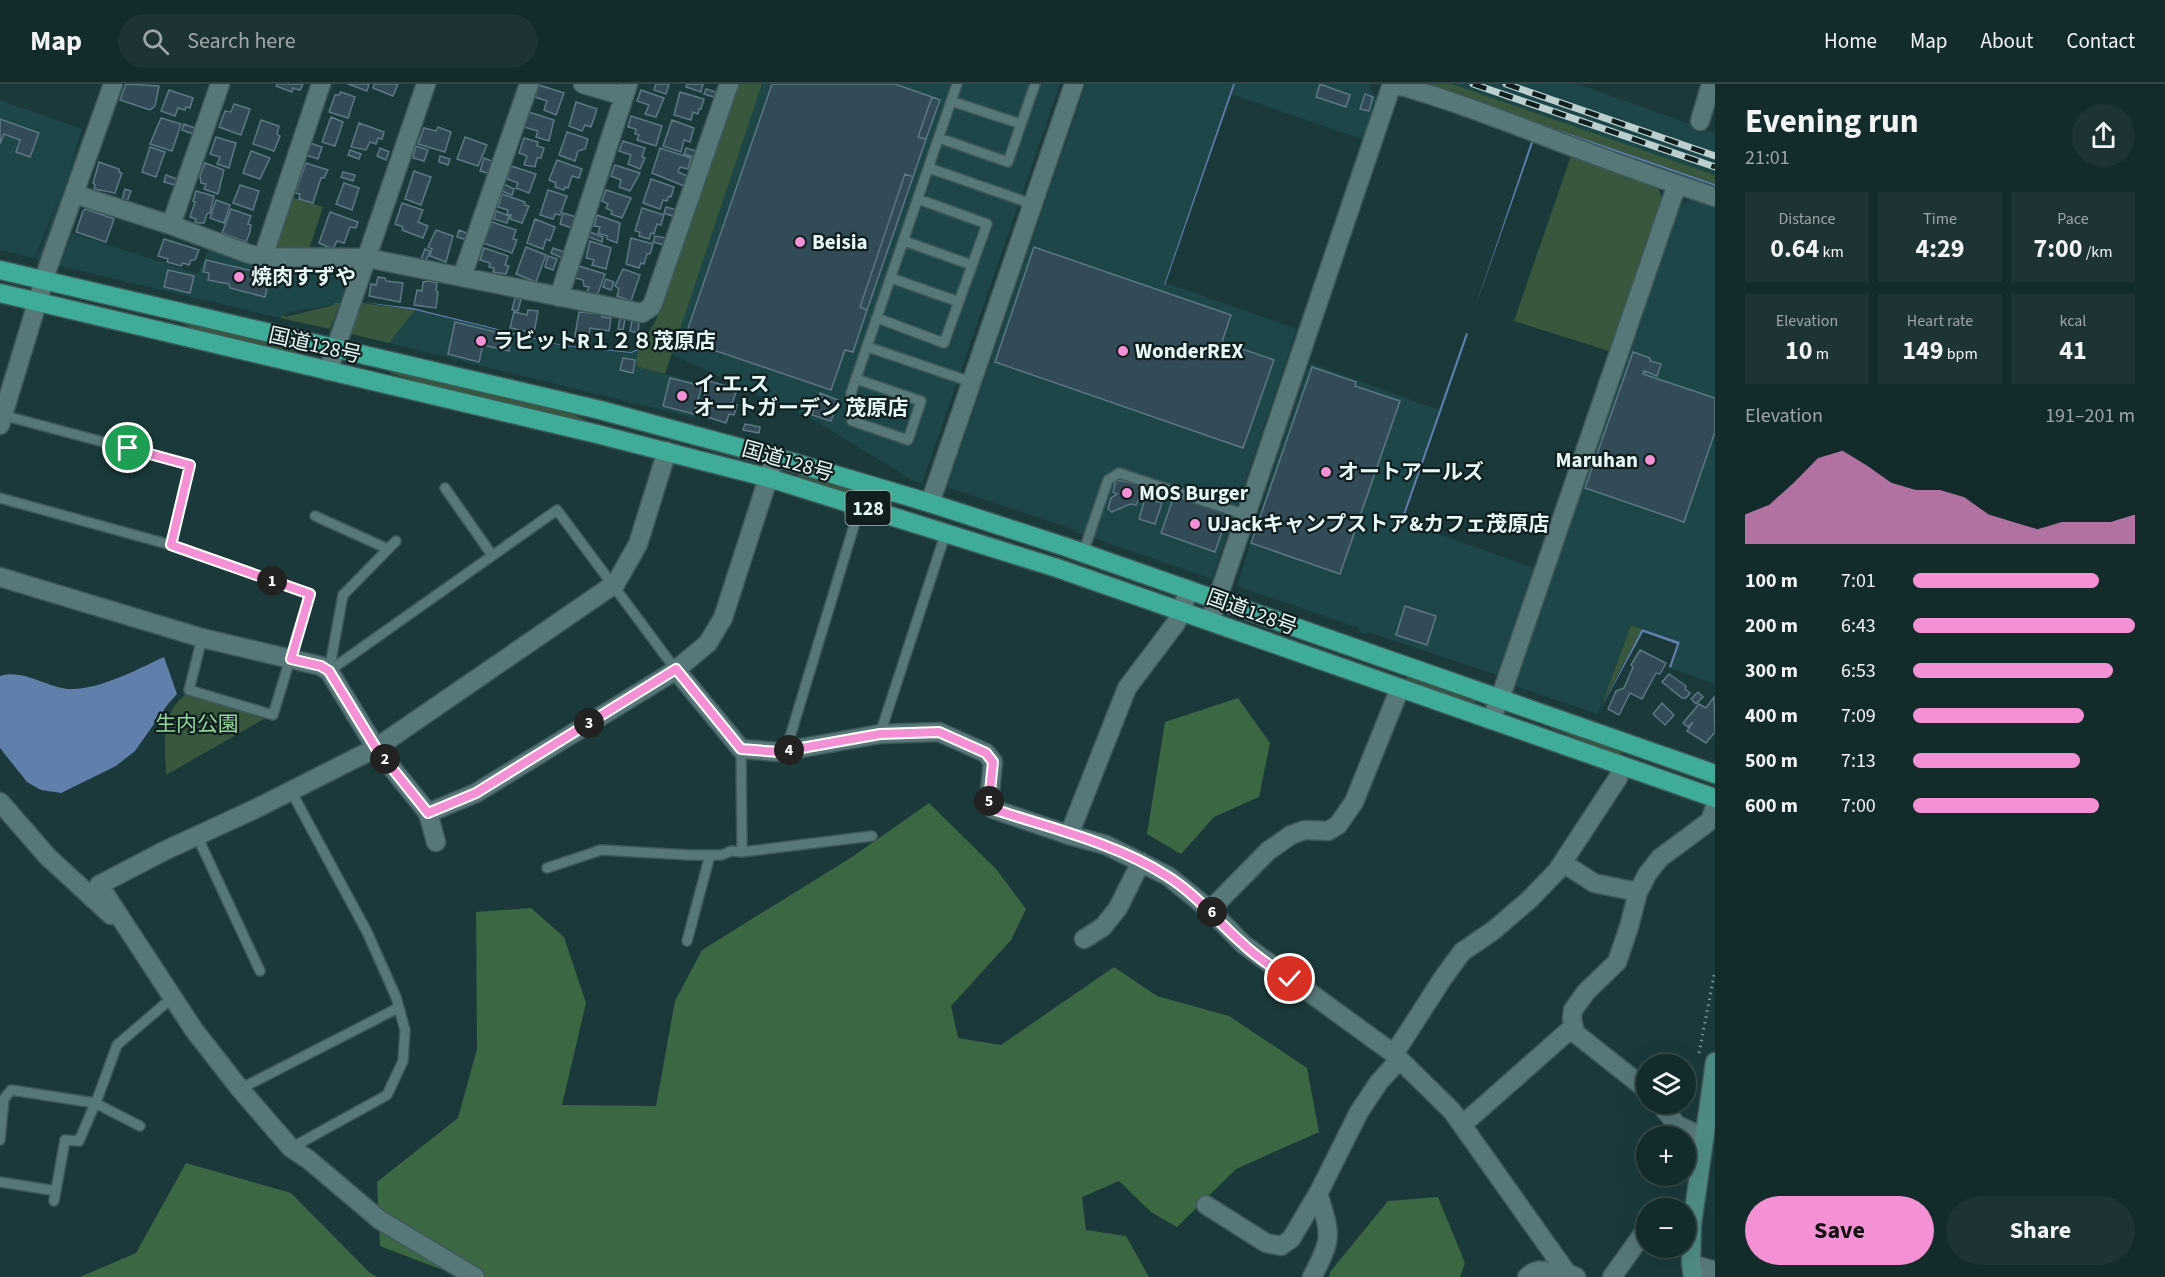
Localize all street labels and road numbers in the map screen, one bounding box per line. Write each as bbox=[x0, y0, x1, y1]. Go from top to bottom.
street label: 国道128号 bbox=[266, 320, 364, 370]
street label: 国道128号 bbox=[739, 434, 837, 488]
road number: 128 bbox=[846, 491, 890, 525]
street label: 国道128号 bbox=[1203, 582, 1301, 642]

